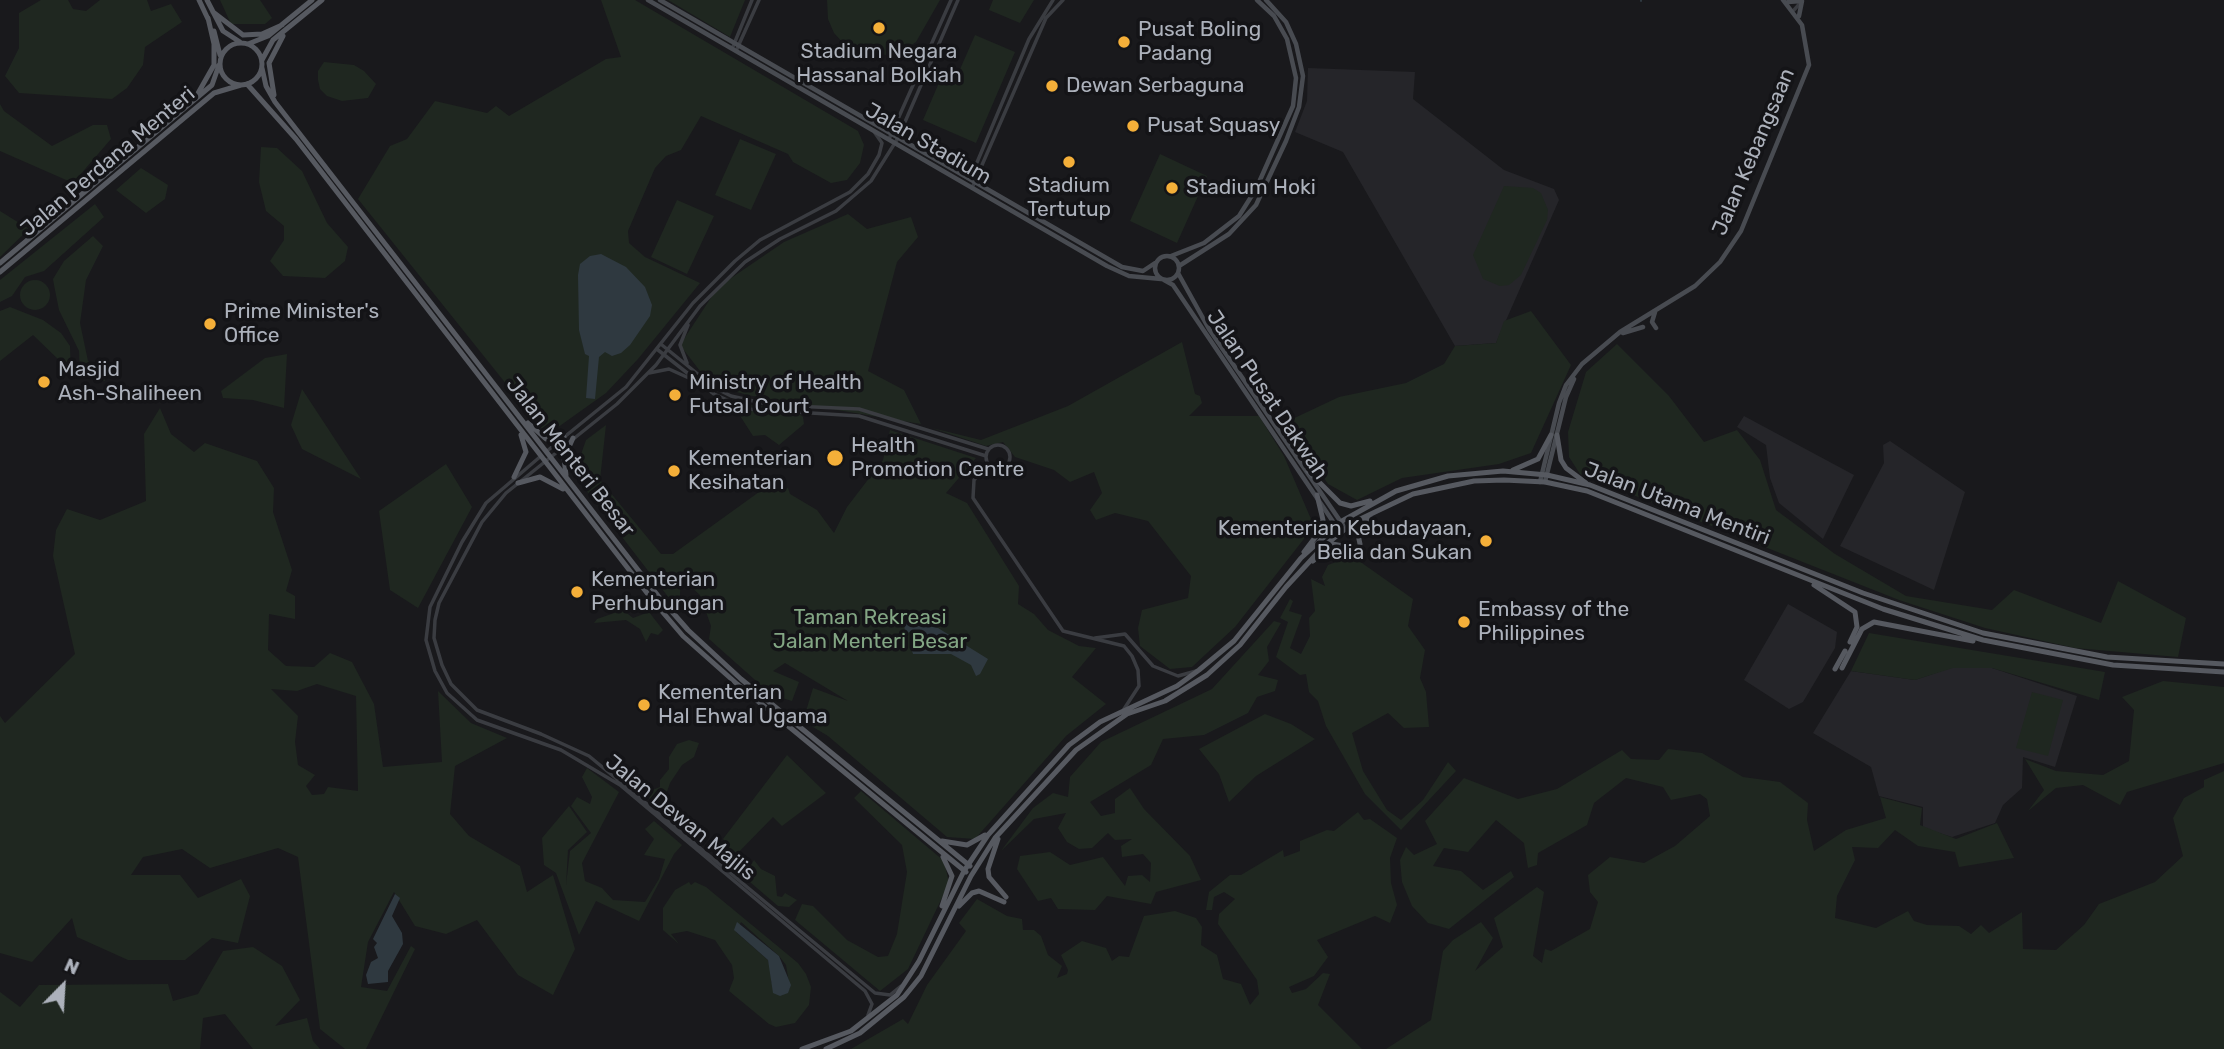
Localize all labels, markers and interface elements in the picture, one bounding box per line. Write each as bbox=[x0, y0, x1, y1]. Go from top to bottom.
place label: Pusat Boling Padang bbox=[1138, 17, 1261, 67]
marker: Stadium Negara Hassanal Bolkiah bbox=[871, 20, 887, 36]
marker: Pusat Boling Padang bbox=[1116, 34, 1132, 50]
place label: Stadium Negara Hassanal Bolkiah bbox=[796, 39, 962, 89]
street label: Jalan Kebangsaan bbox=[1707, 65, 1801, 239]
place label: Dewan Serbaguna bbox=[1066, 73, 1244, 99]
marker: Dewan Serbaguna bbox=[1044, 78, 1060, 94]
street label: Jalan Perdana Menteri bbox=[16, 82, 200, 242]
street label: Jalan Stadium bbox=[861, 98, 995, 190]
place label: Pusat Squasy bbox=[1147, 113, 1280, 139]
marker: Pusat Squasy bbox=[1125, 118, 1141, 134]
marker: Stadium Tertutup bbox=[1061, 154, 1077, 170]
place label: Stadium Tertutup bbox=[1027, 173, 1111, 223]
place label: Stadium Hoki bbox=[1186, 175, 1316, 201]
marker: Stadium Hoki bbox=[1164, 180, 1180, 196]
place label: Prime Minister's Office bbox=[224, 299, 379, 349]
street label: Jalan Pusat Dakwah bbox=[1201, 306, 1333, 484]
marker: Prime Minister's Office bbox=[202, 316, 218, 332]
place label: Masjid Ash-Shaliheen bbox=[58, 357, 202, 407]
place label: Ministry of Health Futsal Court bbox=[689, 370, 862, 420]
street label: Jalan Menteri Besar bbox=[500, 373, 640, 541]
marker: Masjid Ash-Shaliheen bbox=[36, 374, 52, 390]
marker: Ministry of Health Futsal Court bbox=[667, 387, 683, 403]
place label: Health Promotion Centre bbox=[851, 433, 1024, 483]
place label: Kementerian Kesihatan bbox=[688, 446, 812, 496]
marker: Health Promotion Centre bbox=[825, 448, 845, 468]
street label: Jalan Utama Mentiri bbox=[1581, 457, 1773, 551]
marker: Kementerian Kesihatan bbox=[666, 463, 682, 479]
place label: Kementerian Kebudayaan, Belia dan Sukan bbox=[1218, 516, 1472, 566]
marker: Kementerian Kebudayaan, Belia dan Sukan bbox=[1478, 533, 1494, 549]
place label: Kementerian Perhubungan bbox=[591, 567, 724, 617]
marker: Kementerian Perhubungan bbox=[569, 584, 585, 600]
place label: Embassy of the Philippines bbox=[1478, 597, 1629, 647]
park label: Taman Rekreasi Jalan Menteri Besar bbox=[773, 605, 967, 655]
marker: Embassy of the Philippines bbox=[1456, 614, 1472, 630]
place label: Kementerian Hal Ehwal Ugama bbox=[658, 680, 828, 730]
marker: Kementerian Hal Ehwal Ugama bbox=[636, 697, 652, 713]
street label: Jalan Dewan Majlis bbox=[600, 750, 760, 886]
north arrow bbox=[28, 951, 98, 1021]
text: N bbox=[61, 953, 83, 980]

